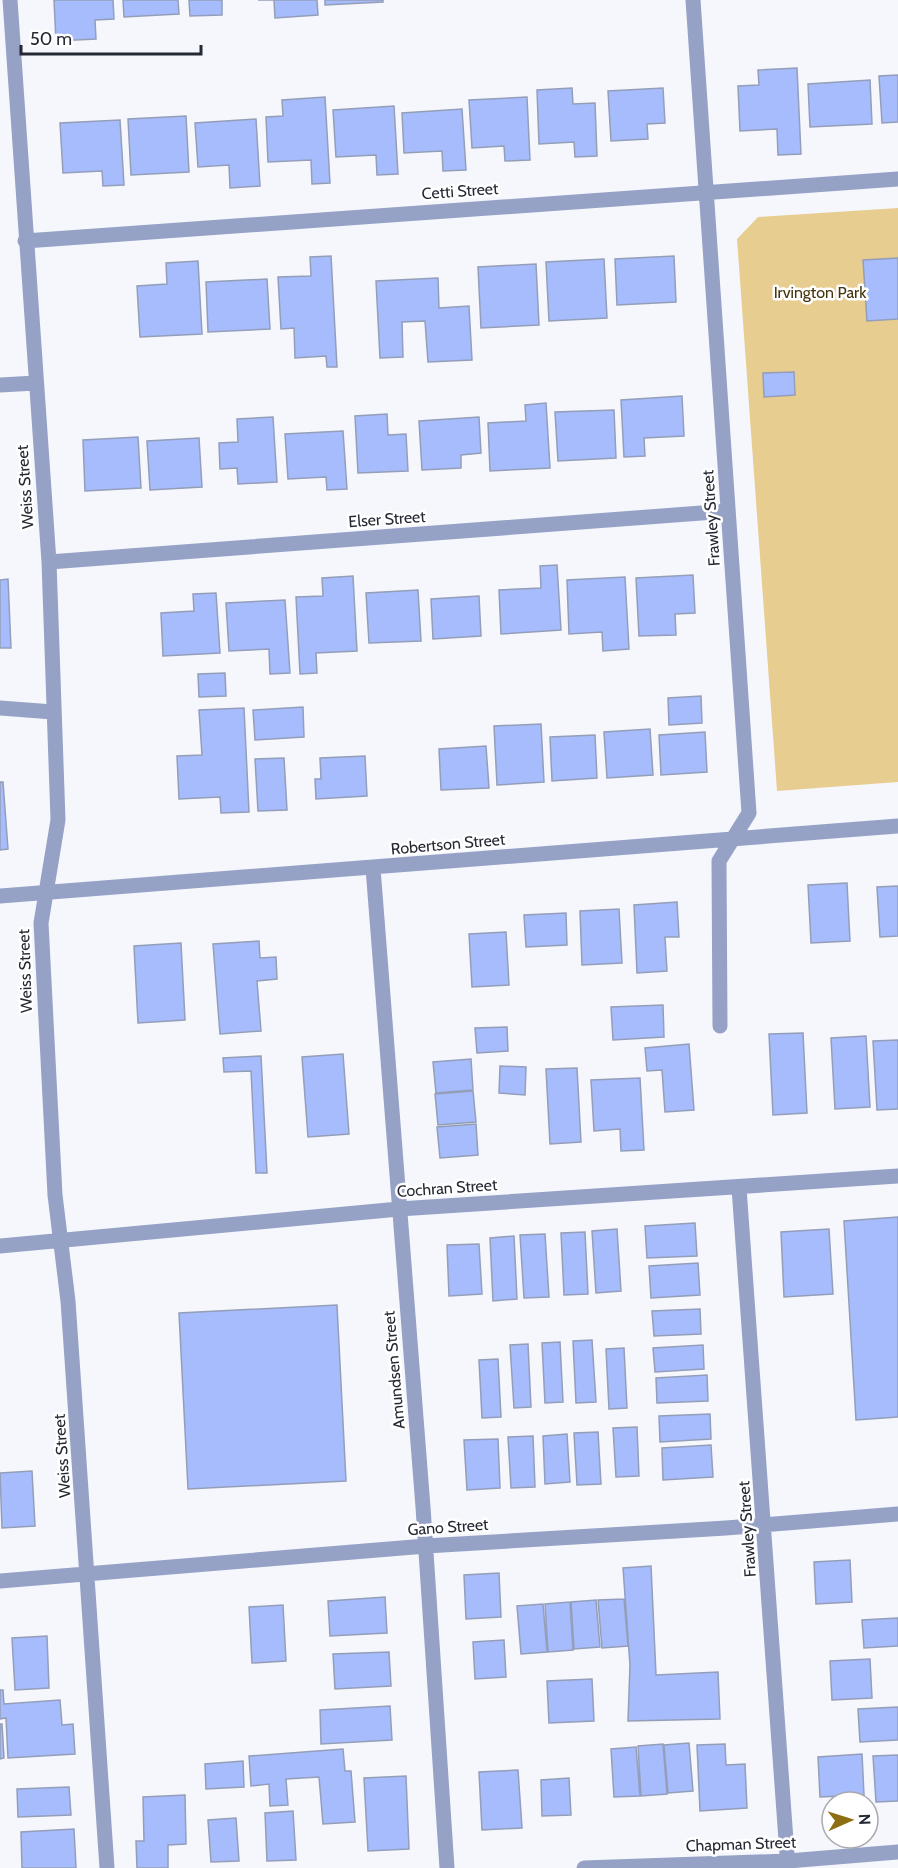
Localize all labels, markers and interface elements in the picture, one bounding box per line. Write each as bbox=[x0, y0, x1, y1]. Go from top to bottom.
scale bar bbox=[21, 18, 201, 56]
text: 50 m bbox=[30, 28, 72, 50]
street label: Cetti Street bbox=[421, 179, 500, 203]
park label: Irvington Park bbox=[774, 283, 867, 302]
street label: Weiss Street bbox=[13, 444, 37, 530]
street label: Frawley Street bbox=[698, 469, 724, 567]
street label: Elser Street bbox=[348, 507, 427, 531]
street label: Robertson Street bbox=[390, 829, 507, 858]
street label: Weiss Street bbox=[14, 928, 36, 1013]
street label: Cochran Street bbox=[396, 1175, 498, 1201]
street label: Amundsen Street bbox=[379, 1310, 409, 1430]
street label: Weiss Street bbox=[50, 1413, 74, 1499]
street label: Frawley Street bbox=[734, 1480, 760, 1578]
street label: Gano Street bbox=[407, 1515, 490, 1539]
north arrow bbox=[820, 1790, 880, 1850]
text: N bbox=[855, 1813, 874, 1825]
street label: Chapman Street bbox=[685, 1833, 797, 1855]

